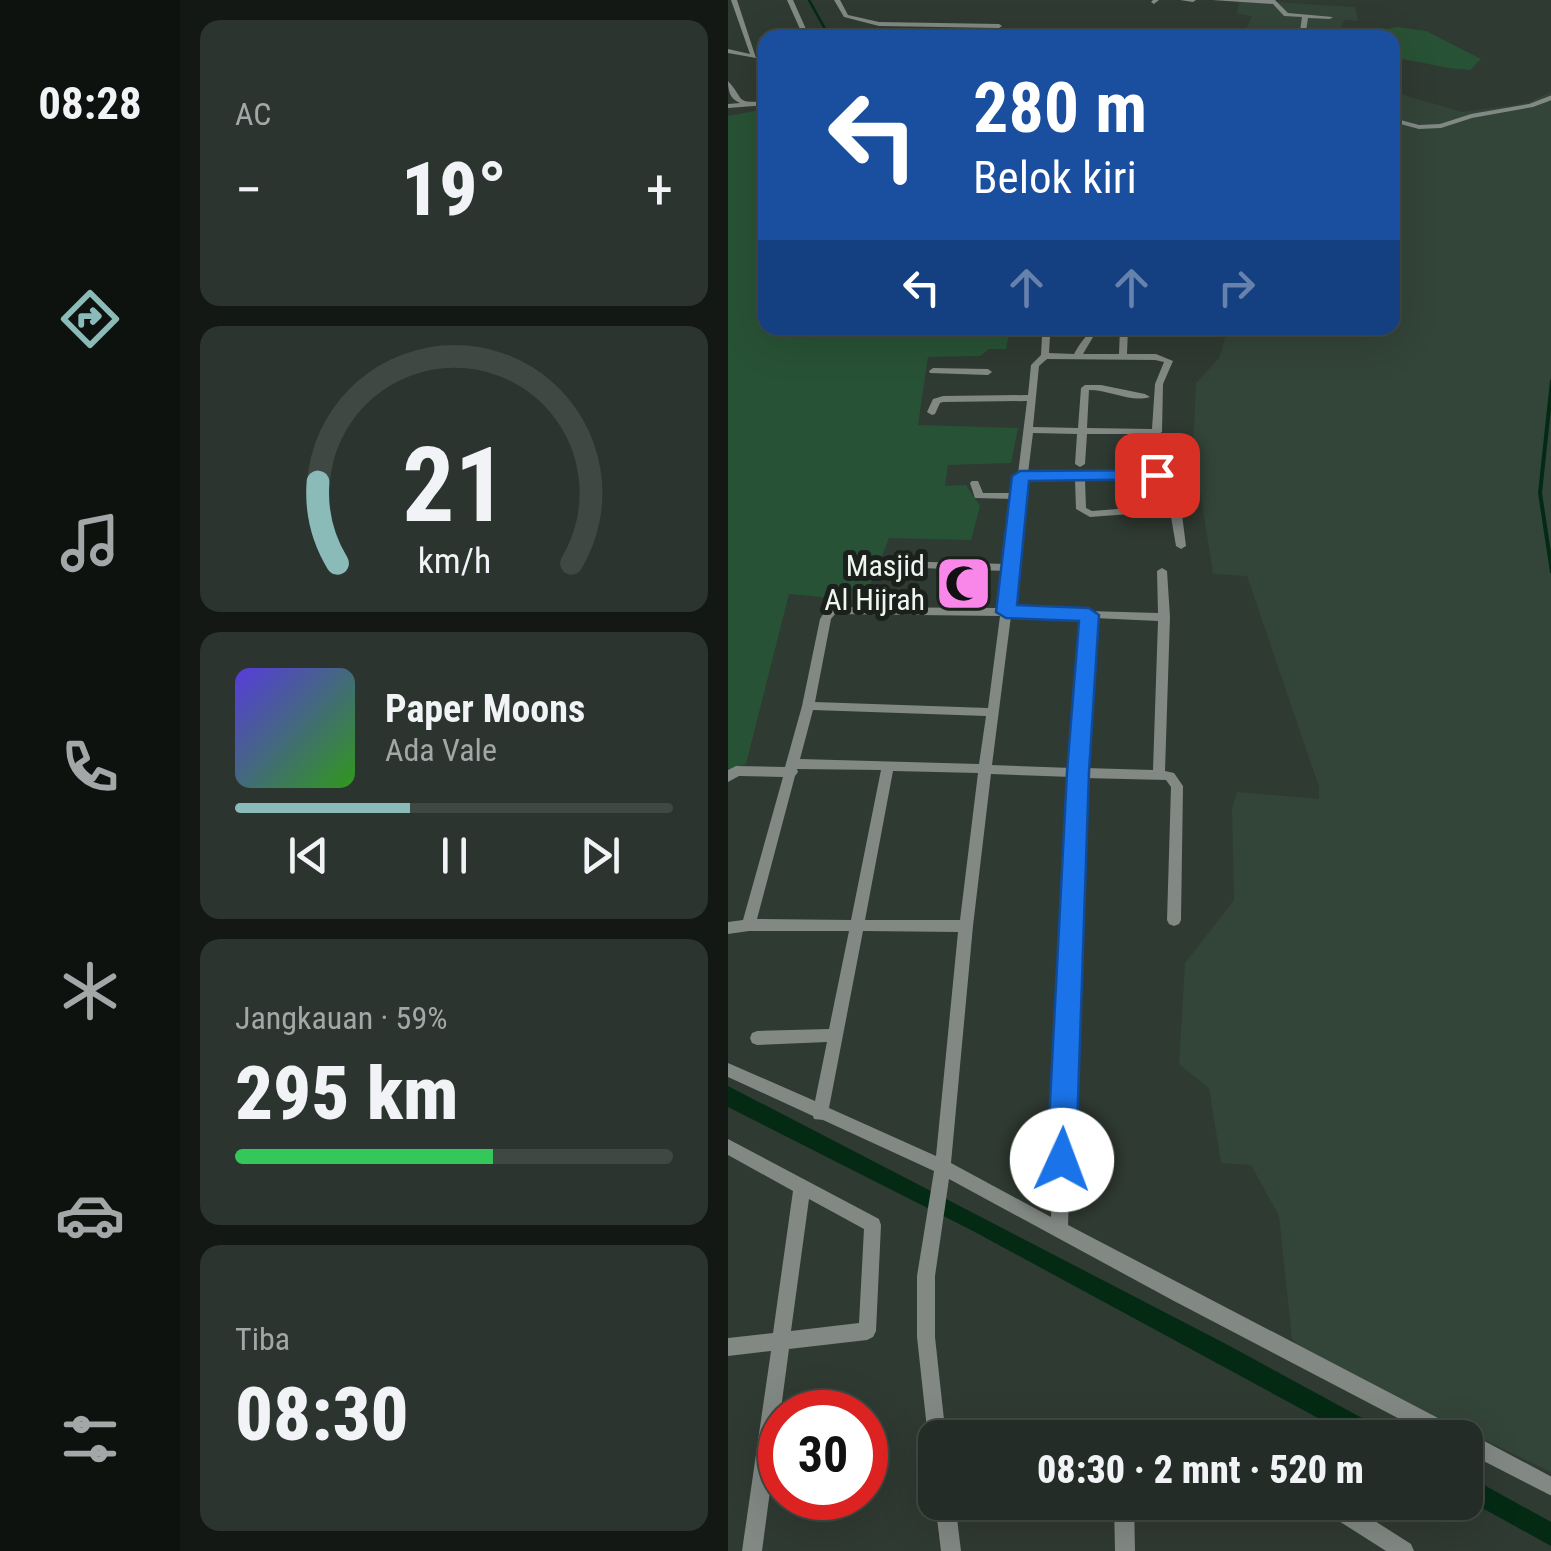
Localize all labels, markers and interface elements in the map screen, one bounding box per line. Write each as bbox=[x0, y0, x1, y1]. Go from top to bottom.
text: 280 m bbox=[973, 67, 1147, 149]
icon: left bbox=[808, 70, 938, 200]
text: 08:28 bbox=[38, 77, 142, 130]
text: AC bbox=[235, 95, 271, 133]
text: 19° bbox=[401, 145, 507, 233]
text: Belok kiri bbox=[973, 151, 1137, 204]
text: − bbox=[235, 158, 263, 222]
text: + bbox=[646, 158, 673, 222]
icon: left bbox=[894, 260, 949, 315]
icon: ahead bbox=[999, 260, 1054, 315]
icon: ahead bbox=[1104, 260, 1159, 315]
icon: right bbox=[1209, 260, 1264, 315]
icon: directions bbox=[55, 284, 125, 354]
text: 21 bbox=[401, 425, 507, 546]
pin bbox=[1115, 433, 1200, 518]
icon: arrive bbox=[1130, 448, 1185, 503]
icon: music bbox=[55, 508, 125, 578]
text: km/h bbox=[417, 540, 491, 582]
place label: Masjid Al Hijrah bbox=[824, 548, 925, 617]
mosque icon: Masjid Al Hijrah bbox=[934, 553, 994, 613]
text: Paper Moons bbox=[385, 687, 585, 731]
text: Ada Vale bbox=[385, 731, 497, 769]
icon: phone bbox=[55, 732, 125, 802]
icon: previous bbox=[281, 828, 336, 883]
icon: pause bbox=[427, 828, 482, 883]
icon: next bbox=[573, 828, 628, 883]
icon: climate bbox=[55, 956, 125, 1026]
text: Jangkauan · 59% bbox=[235, 999, 447, 1037]
text: 295 km bbox=[235, 1049, 458, 1137]
position arrow bbox=[1010, 1108, 1114, 1212]
icon: car bbox=[55, 1180, 125, 1250]
text: Tiba bbox=[235, 1320, 290, 1358]
text: 08:30 bbox=[235, 1370, 409, 1458]
speed limit sign: 30 bbox=[758, 1390, 888, 1520]
icon: filters bbox=[55, 1404, 125, 1474]
text: 08:30 · 2 mnt · 520 m bbox=[1037, 1448, 1364, 1492]

